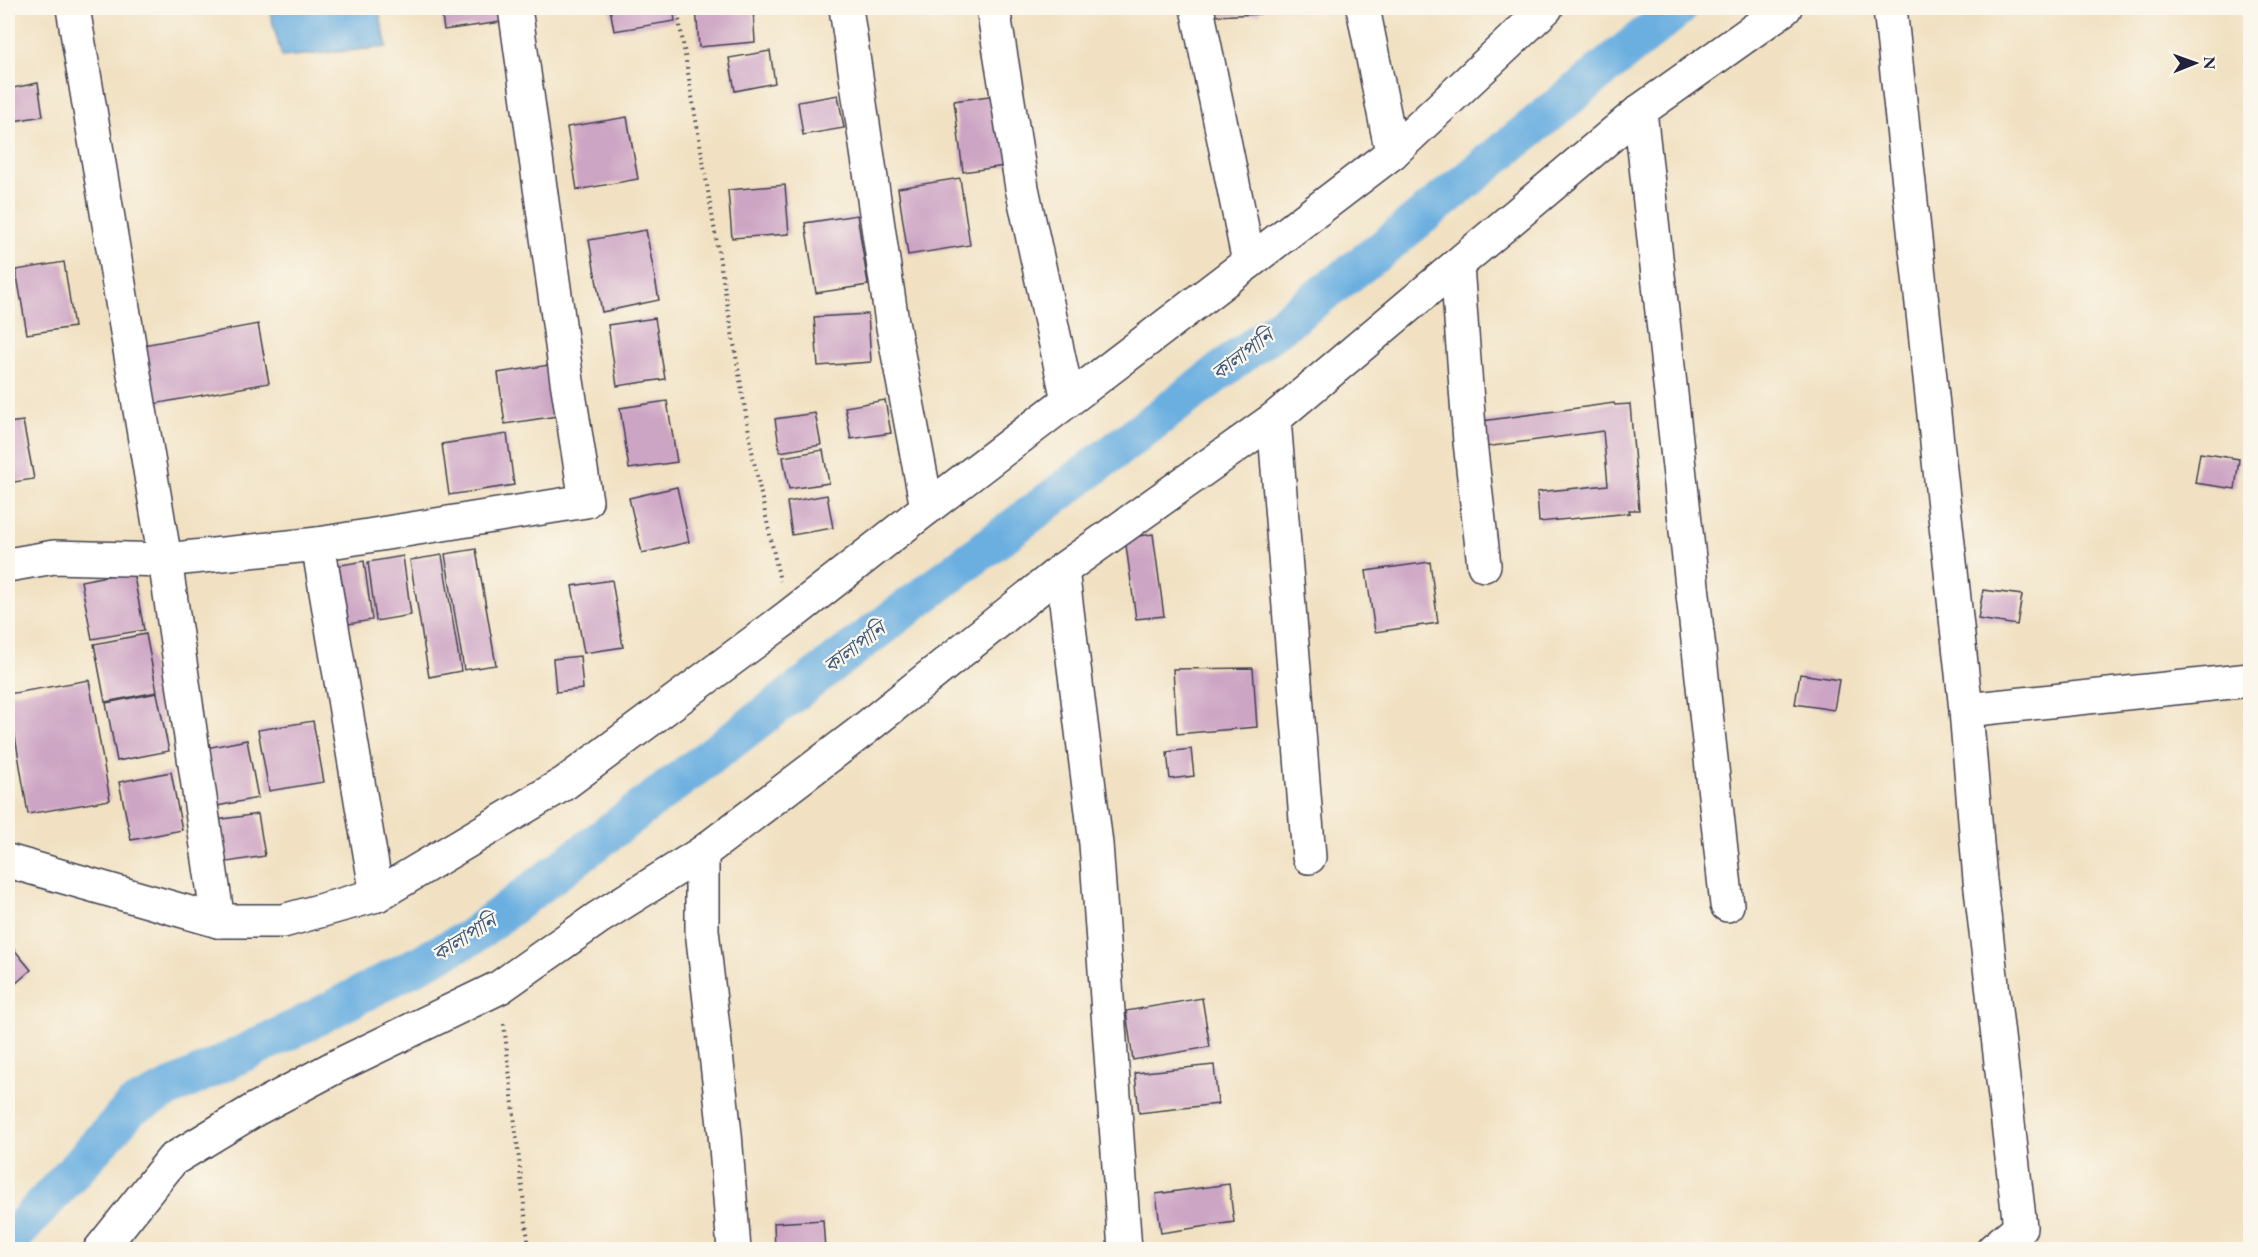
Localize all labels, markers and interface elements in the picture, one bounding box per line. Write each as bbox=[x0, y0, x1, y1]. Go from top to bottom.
north arrow bbox=[2165, 33, 2225, 93]
text: N bbox=[2199, 56, 2220, 69]
water label: কালাপানি bbox=[1206, 320, 1281, 386]
water label: কালাপানি bbox=[818, 613, 893, 679]
water label: কালাপানি bbox=[427, 905, 504, 967]

